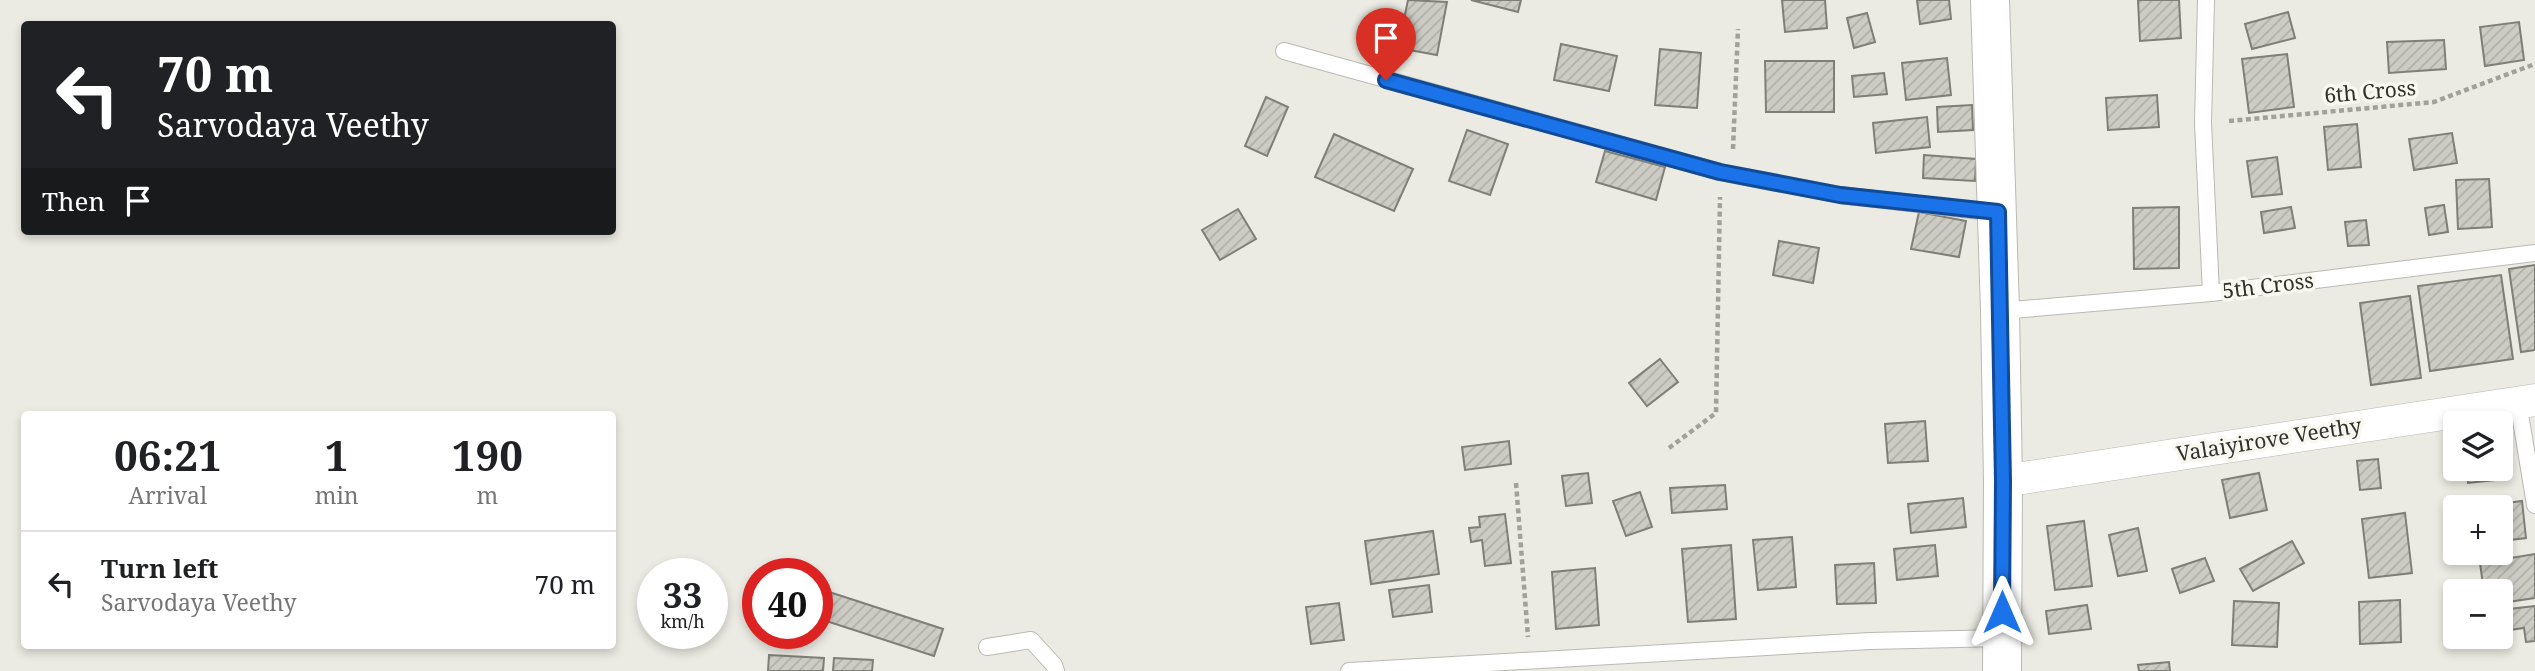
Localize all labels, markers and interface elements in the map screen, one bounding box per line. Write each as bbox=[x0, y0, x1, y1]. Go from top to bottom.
pin bbox=[1356, 8, 1416, 80]
icon: arrive bbox=[1367, 19, 1405, 57]
text: 70 m bbox=[157, 40, 273, 106]
icon: left bbox=[42, 49, 133, 140]
street label: 6th Cross bbox=[2323, 73, 2417, 109]
text: Sarvodaya Veethy bbox=[157, 103, 429, 146]
icon: arrive bbox=[119, 182, 157, 220]
text: Then bbox=[42, 183, 105, 219]
street label: 5th Cross bbox=[2221, 266, 2315, 304]
street label: Valaiyirove Veethy bbox=[2174, 411, 2363, 467]
map controls bbox=[2443, 411, 2513, 649]
button: layers bbox=[2443, 411, 2513, 481]
text: 06:21 bbox=[114, 426, 222, 483]
text: 1 bbox=[325, 426, 349, 483]
text: 190 bbox=[452, 426, 523, 483]
text: Arrival bbox=[129, 479, 207, 511]
text: min bbox=[315, 479, 359, 511]
text: m bbox=[476, 479, 498, 511]
button: + bbox=[2443, 495, 2513, 565]
text: Turn left bbox=[101, 550, 218, 586]
speed limit sign: 40 bbox=[742, 558, 833, 649]
icon: left bbox=[42, 565, 80, 603]
text: 70 m bbox=[535, 566, 595, 602]
text: 33 bbox=[663, 571, 702, 618]
position arrow bbox=[1965, 575, 2039, 649]
button: − bbox=[2443, 579, 2513, 649]
text: Sarvodaya Veethy bbox=[101, 586, 296, 618]
text: km/h bbox=[660, 609, 705, 633]

